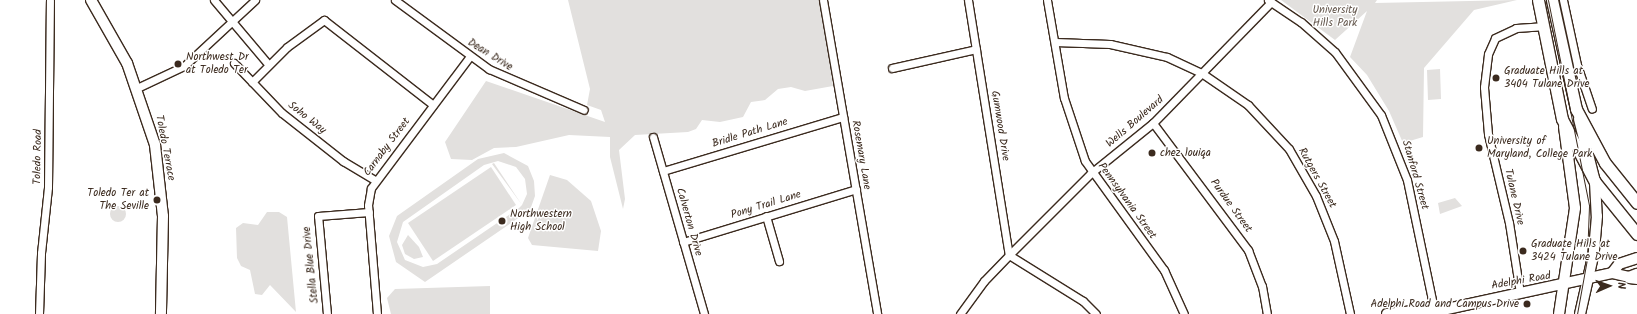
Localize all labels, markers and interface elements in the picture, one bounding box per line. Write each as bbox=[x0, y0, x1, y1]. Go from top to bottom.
park label: University Hills Park bbox=[1312, 4, 1358, 30]
street label: Dean Drive bbox=[465, 36, 515, 74]
place label: Northwest Dr at Toledo Ter bbox=[186, 51, 249, 77]
marker: Northwest Dr at Toledo Ter bbox=[173, 59, 183, 69]
place label: Graduate Hills at 3404 Tulane Drive bbox=[1504, 65, 1590, 91]
marker: Graduate Hills at 3404 Tulane Drive bbox=[1491, 73, 1501, 83]
street label: Gumwood Drive bbox=[988, 90, 1012, 162]
street label: Wells Boulevard bbox=[1104, 93, 1166, 151]
street label: Soho Way bbox=[285, 99, 329, 137]
street label: Toledo Terrace bbox=[152, 114, 178, 182]
street label: Carnaby Street bbox=[361, 115, 413, 179]
street label: Bridle Path Lane bbox=[711, 115, 789, 151]
street label: Rosemary Lane bbox=[848, 119, 874, 191]
street label: Toledo Road bbox=[31, 129, 45, 185]
place label: University of Maryland, College Park bbox=[1487, 135, 1592, 161]
street label: Stanford Street bbox=[1399, 139, 1431, 211]
marker: University of Maryland, College Park bbox=[1474, 143, 1484, 153]
place label: chez louiqa bbox=[1160, 146, 1211, 160]
street label: Rutgers Street bbox=[1295, 146, 1339, 210]
marker: chez louiqa bbox=[1147, 148, 1157, 158]
street label: Pennsylvania Street bbox=[1095, 160, 1159, 242]
street label: Tulane Drive bbox=[1501, 168, 1527, 226]
street label: Purdue Street bbox=[1207, 177, 1255, 235]
street label: Calverton Drive bbox=[673, 186, 705, 258]
place label: Toledo Ter at The Seville bbox=[87, 187, 149, 213]
street label: Pony Trail Lane bbox=[729, 188, 803, 222]
marker: Toledo Ter at The Seville bbox=[152, 195, 162, 205]
place label: Northwestern High School bbox=[510, 208, 572, 234]
marker: Northwestern High School bbox=[497, 216, 507, 226]
street label: Stella Blue Drive bbox=[300, 226, 322, 304]
place label: Graduate Hills at 3424 Tulane Drive bbox=[1531, 238, 1617, 264]
marker: Graduate Hills at 3424 Tulane Drive bbox=[1518, 246, 1528, 256]
north arrow bbox=[1589, 266, 1629, 306]
street label: Adelphi Road bbox=[1490, 269, 1552, 293]
text: N bbox=[1612, 282, 1630, 289]
place label: Adelphi Road and Campus Drive bbox=[1371, 297, 1519, 311]
marker: Adelphi Road and Campus Drive bbox=[1522, 299, 1532, 309]

